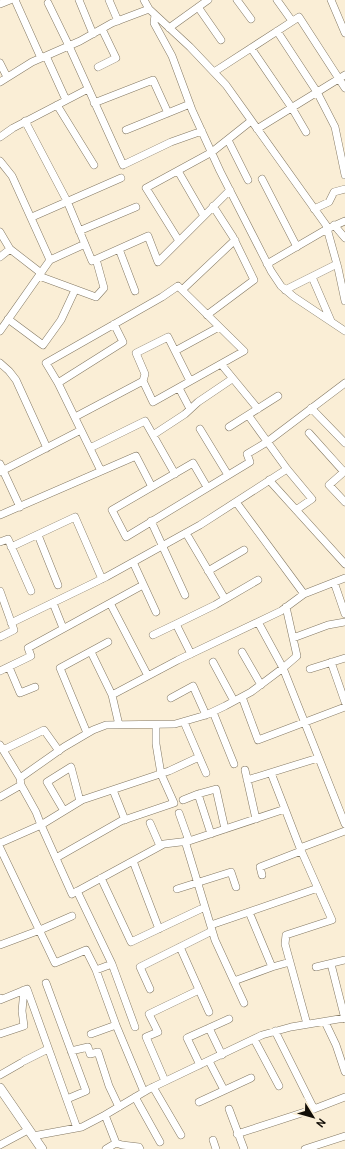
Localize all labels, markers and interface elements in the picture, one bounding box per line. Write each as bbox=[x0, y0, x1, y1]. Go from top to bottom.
north arrow bbox=[293, 1097, 333, 1137]
text: N bbox=[313, 1116, 329, 1130]

